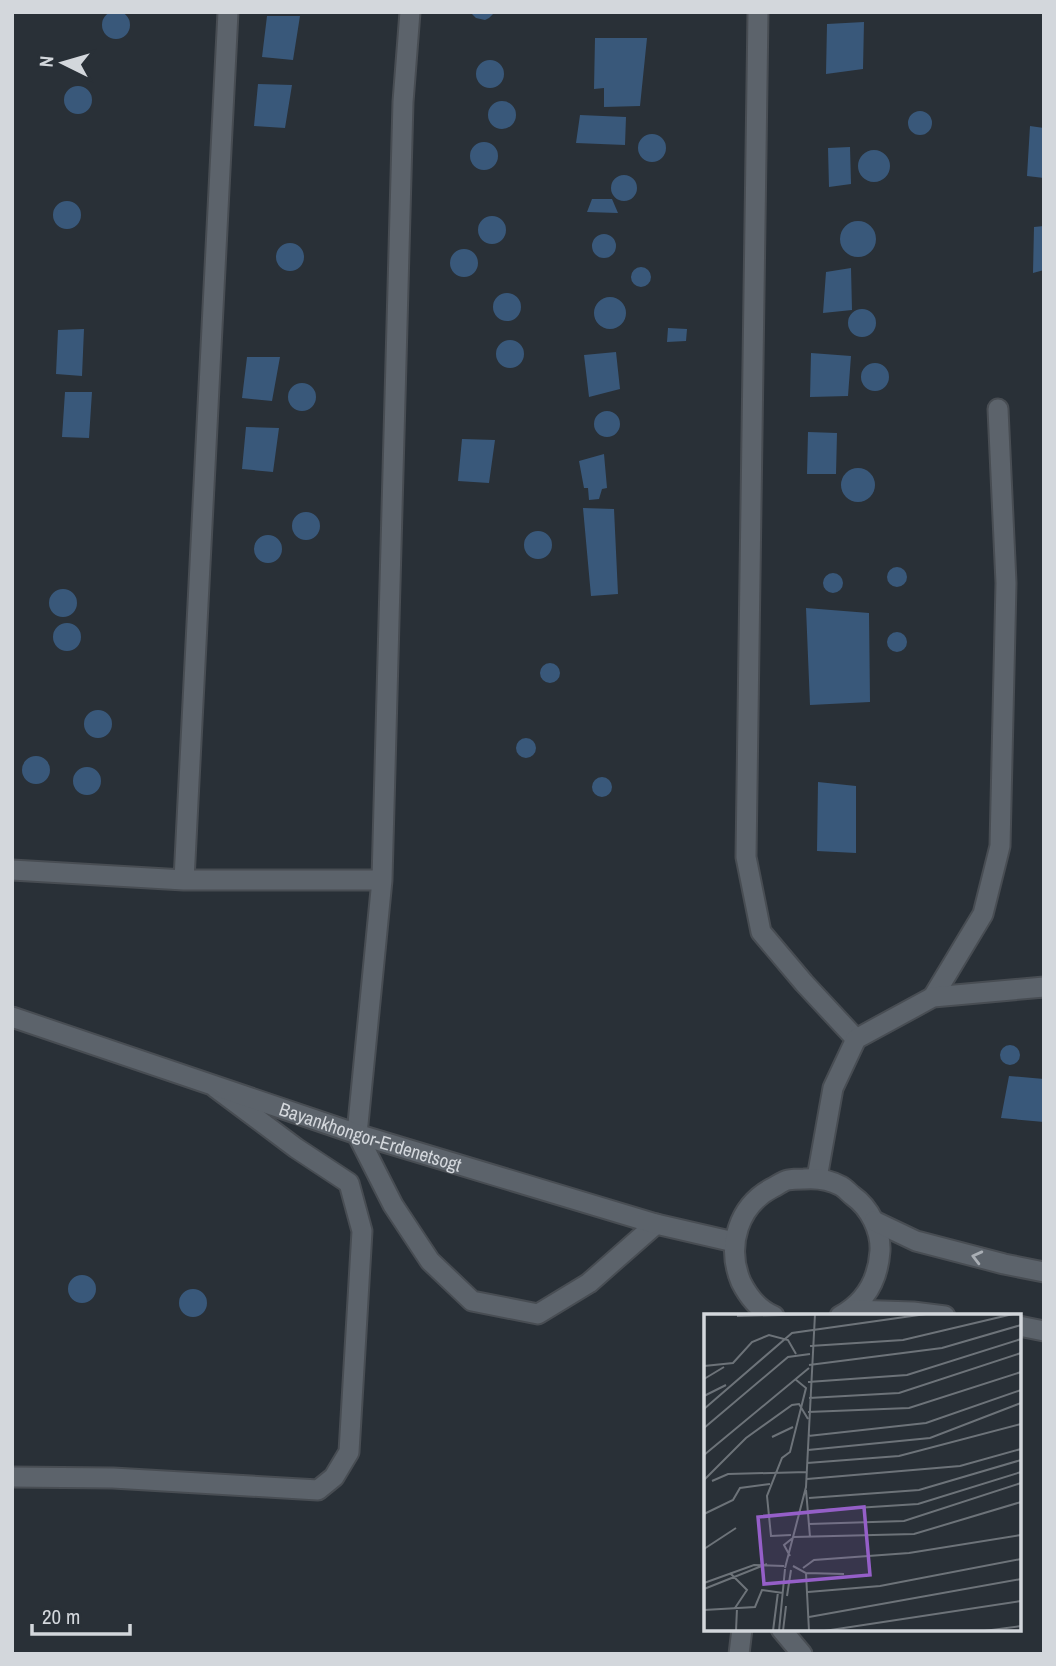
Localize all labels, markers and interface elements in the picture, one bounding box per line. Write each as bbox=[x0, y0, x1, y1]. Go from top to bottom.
north arrow bbox=[28, 28, 98, 98]
text: N bbox=[33, 55, 60, 68]
street label: Bayankhongor-Erdenetsogt bbox=[276, 1096, 465, 1178]
one-way arrow bbox=[971, 1251, 983, 1265]
inset map bbox=[704, 1314, 1021, 1631]
scale bar bbox=[32, 1592, 130, 1636]
text: 20 m bbox=[42, 1602, 80, 1631]

